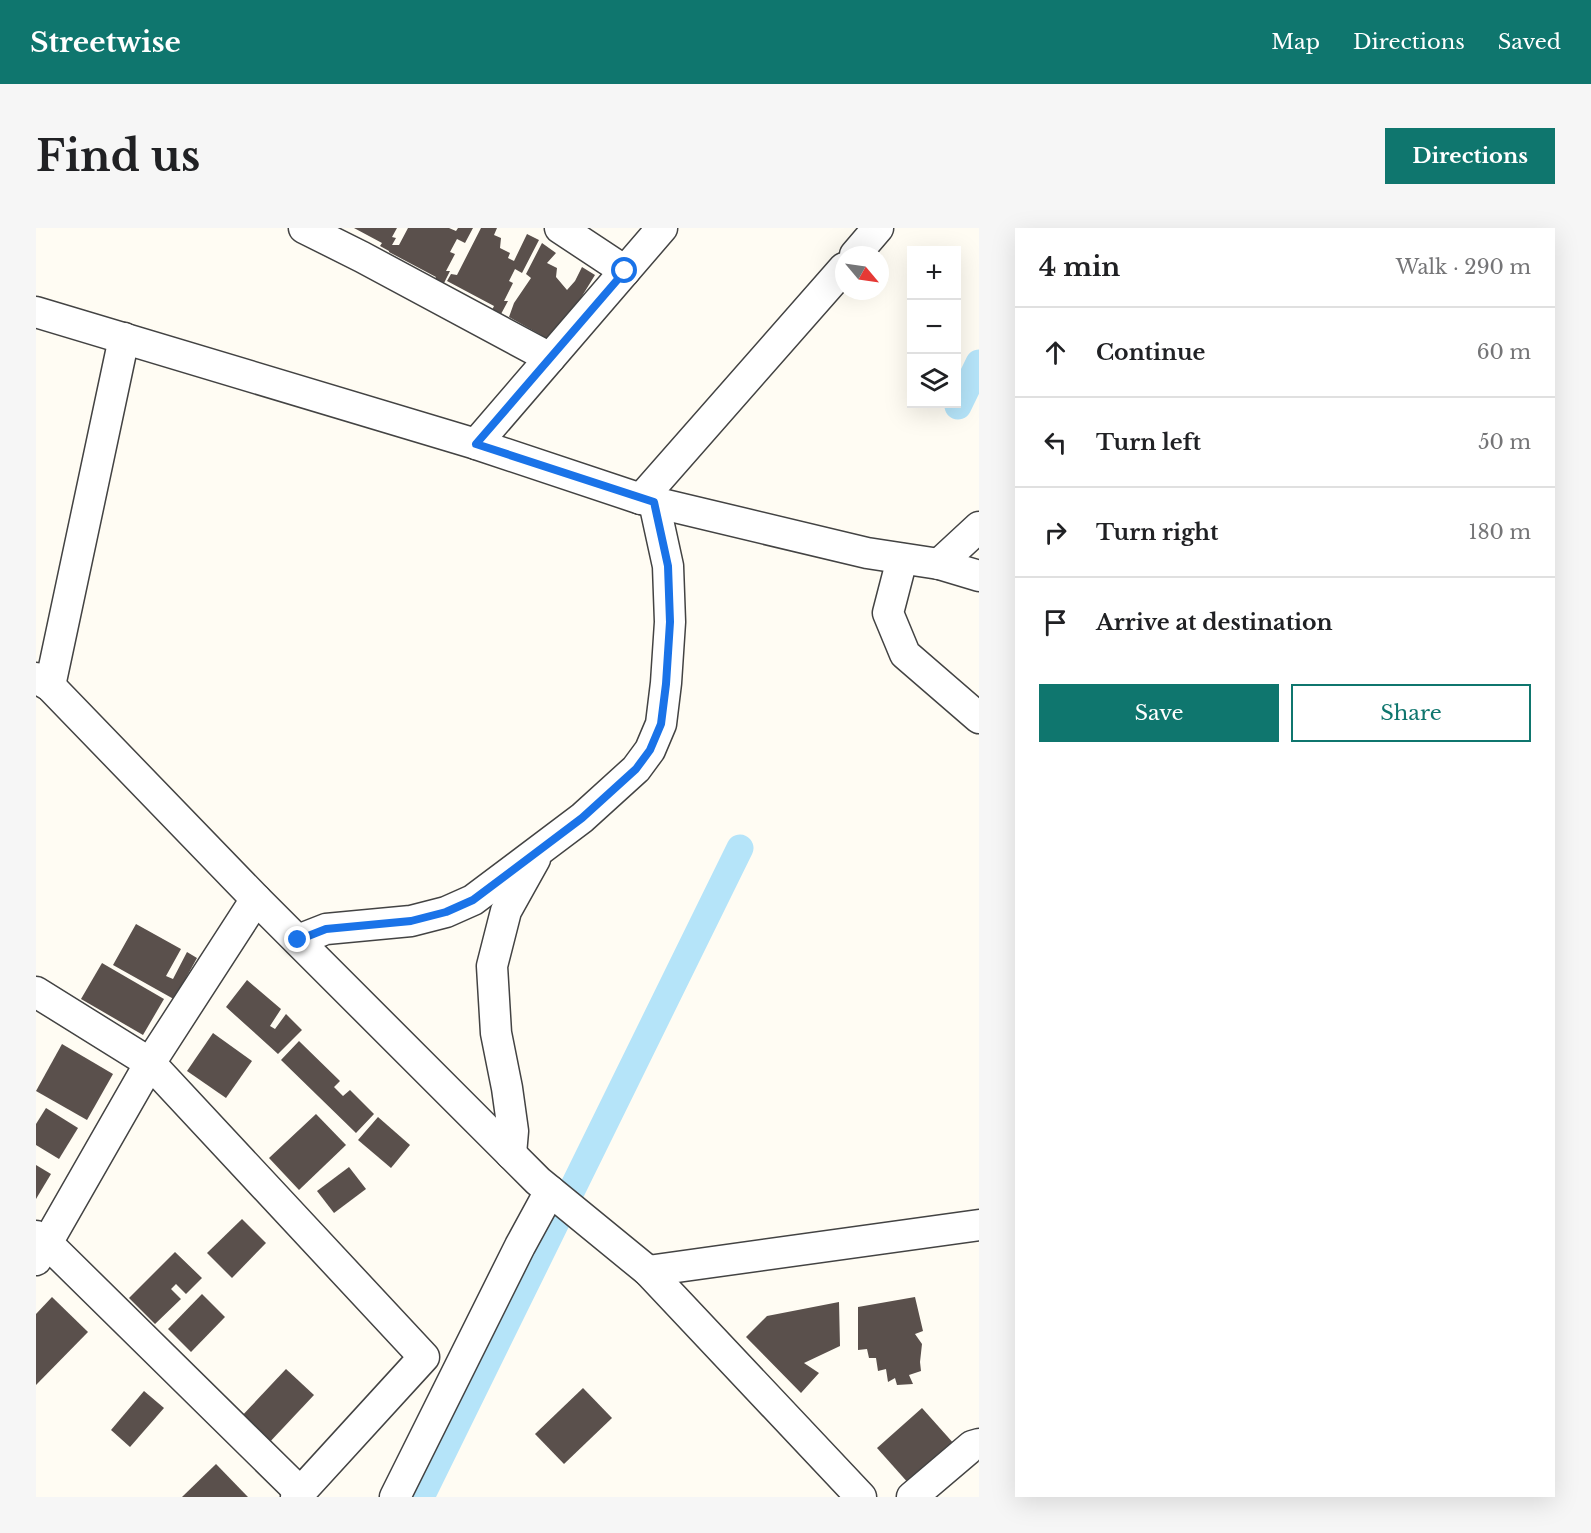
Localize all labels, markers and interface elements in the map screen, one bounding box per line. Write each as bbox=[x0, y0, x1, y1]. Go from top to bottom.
text: Streetwise bbox=[30, 25, 181, 60]
text: Map bbox=[1271, 29, 1320, 55]
text: Directions bbox=[1353, 29, 1465, 55]
text: Saved bbox=[1498, 29, 1561, 55]
button: Directions bbox=[1385, 128, 1555, 184]
text: Find us bbox=[36, 130, 200, 182]
north arrow bbox=[835, 246, 889, 300]
map controls bbox=[907, 246, 961, 408]
button: + bbox=[907, 246, 961, 300]
text: 4 min bbox=[1039, 251, 1120, 283]
text: Walk · 290 m bbox=[1396, 255, 1531, 279]
route start bbox=[611, 257, 637, 283]
button: − bbox=[907, 300, 961, 354]
icon: ahead bbox=[1039, 336, 1072, 369]
text: Continue bbox=[1096, 339, 1205, 366]
text: 60 m bbox=[1477, 340, 1531, 364]
button: layers bbox=[907, 354, 961, 408]
icon: left bbox=[1039, 426, 1072, 459]
text: Turn left bbox=[1096, 429, 1201, 456]
text: 50 m bbox=[1478, 430, 1531, 454]
icon: right bbox=[1039, 516, 1072, 549]
text: Turn right bbox=[1096, 519, 1218, 546]
text: 180 m bbox=[1468, 520, 1531, 544]
icon: arrive bbox=[1039, 606, 1072, 639]
text: Arrive at destination bbox=[1096, 609, 1333, 636]
button: Save bbox=[1039, 684, 1279, 742]
button: Share bbox=[1291, 684, 1531, 742]
route end bbox=[284, 926, 310, 952]

